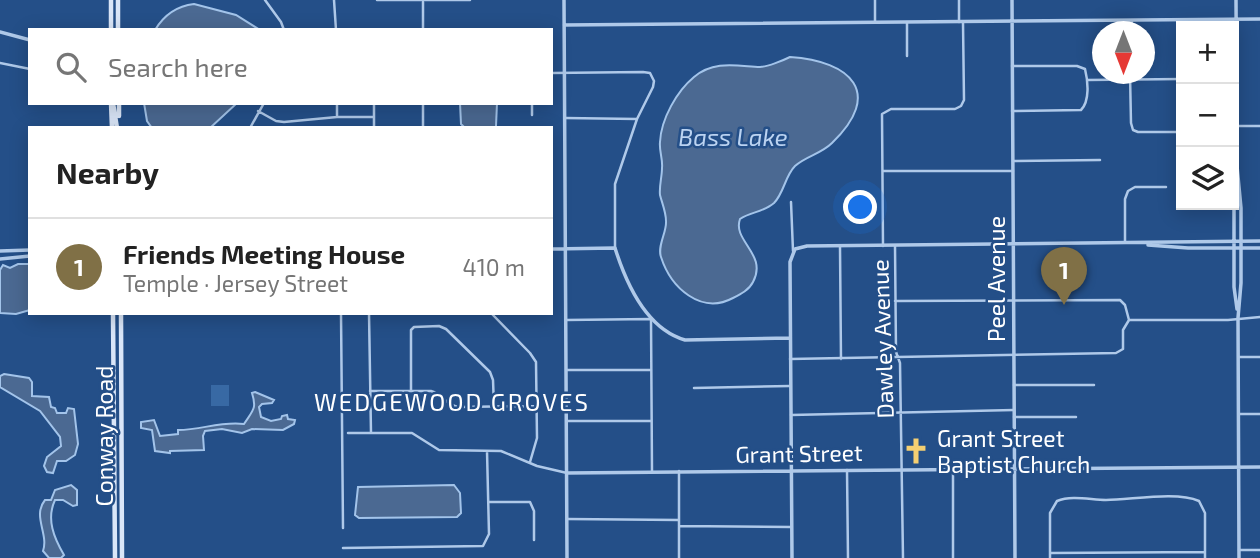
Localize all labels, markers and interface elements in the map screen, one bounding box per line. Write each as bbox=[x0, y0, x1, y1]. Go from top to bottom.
north arrow bbox=[1092, 21, 1155, 84]
map controls bbox=[1176, 21, 1239, 210]
button: + bbox=[1176, 21, 1239, 84]
search box bbox=[28, 28, 553, 105]
icon: search bbox=[52, 48, 90, 86]
text: Search here bbox=[108, 51, 248, 82]
button: − bbox=[1176, 84, 1239, 147]
water label: Bass Lake bbox=[678, 122, 788, 151]
button: layers bbox=[1176, 147, 1239, 210]
text: Nearby bbox=[56, 154, 159, 190]
your location bbox=[843, 190, 877, 224]
street label: Peel Avenue bbox=[982, 216, 1010, 342]
text: Friends Meeting House bbox=[123, 238, 405, 269]
pin: 1 bbox=[1041, 247, 1087, 305]
text: 1 bbox=[74, 253, 84, 281]
text: 410 m bbox=[463, 253, 525, 281]
street label: Dawley Avenue bbox=[865, 259, 899, 419]
text: Temple · Jersey Street bbox=[123, 269, 348, 297]
street label: Conway Road bbox=[90, 366, 118, 506]
district label: WEDGEWOOD GROVES bbox=[314, 387, 590, 416]
place label: Grant Street Baptist Church bbox=[937, 424, 1090, 478]
church icon: Grant Street Baptist Church bbox=[901, 436, 931, 466]
street label: Grant Street bbox=[735, 438, 863, 468]

